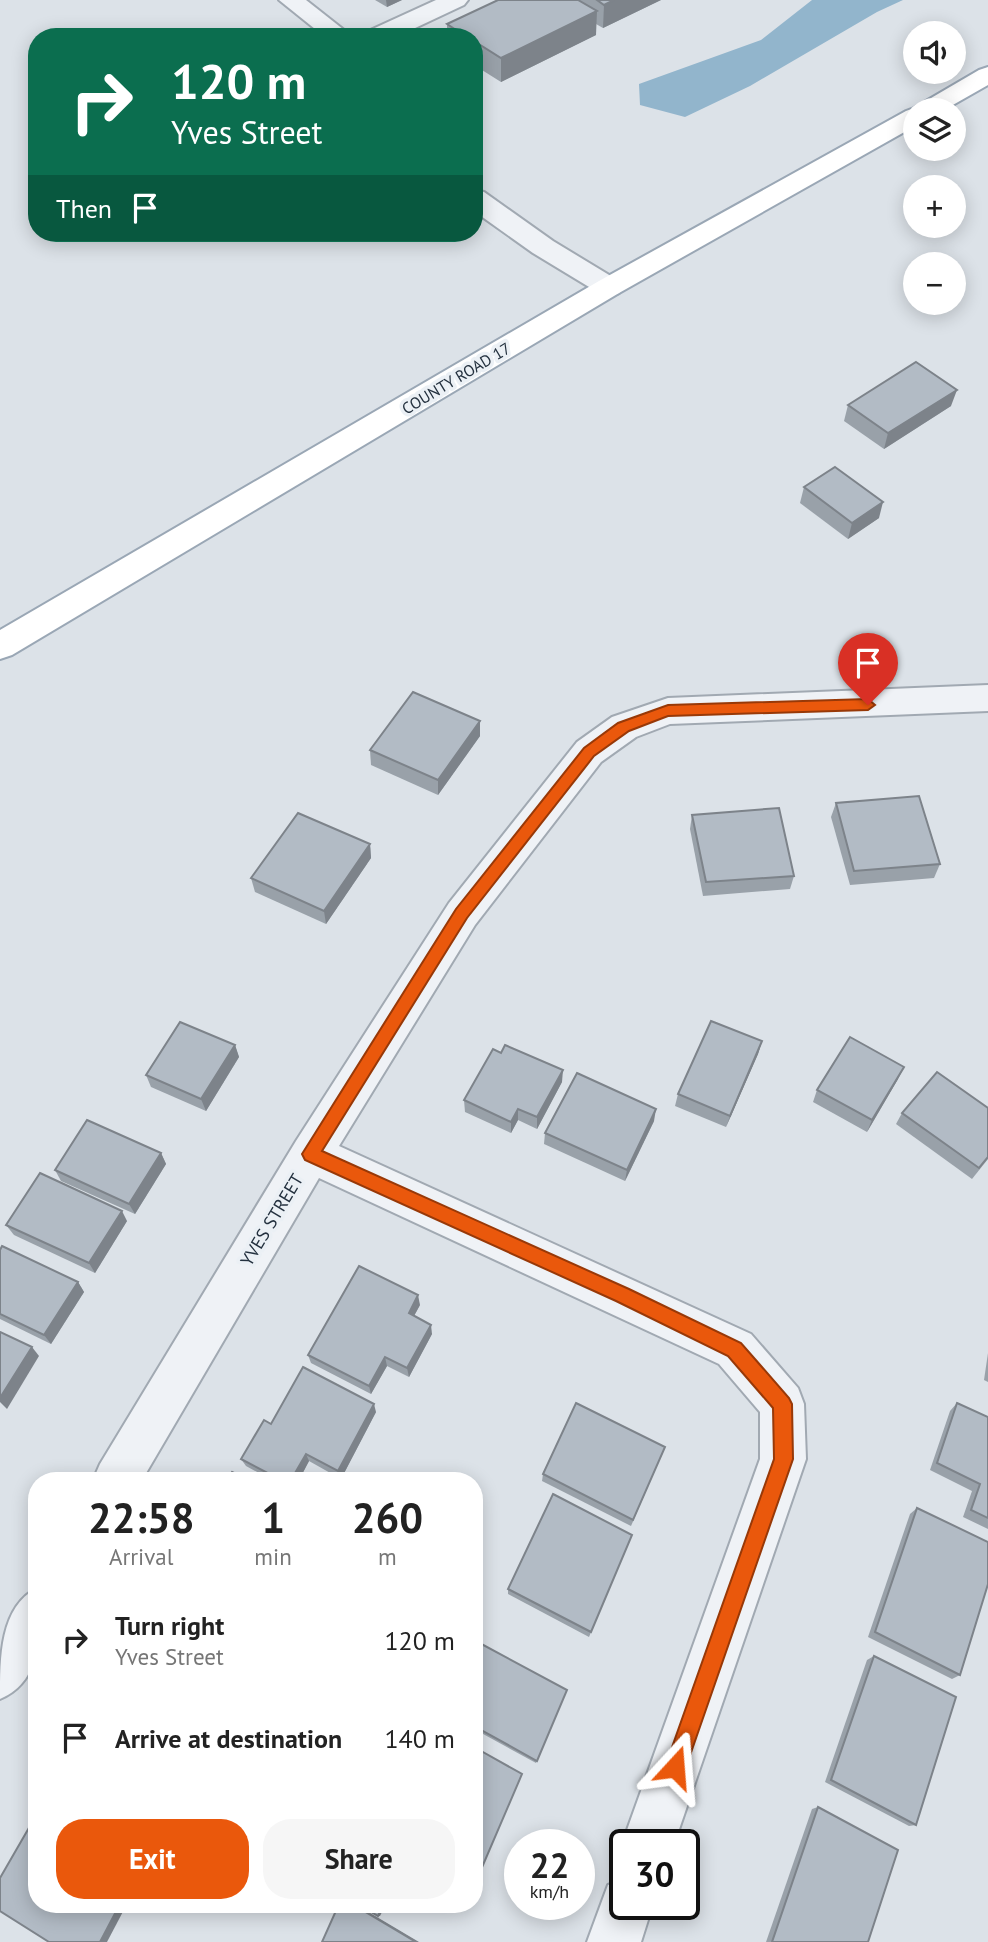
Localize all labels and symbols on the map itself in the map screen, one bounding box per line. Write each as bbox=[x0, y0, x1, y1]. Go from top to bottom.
street label: COUNTY ROAD 17 bbox=[398, 338, 514, 418]
pin bbox=[838, 633, 898, 705]
street label: YVES STREET bbox=[235, 1169, 308, 1270]
position arrow bbox=[638, 1730, 712, 1804]
speed limit sign: 30 bbox=[609, 1829, 700, 1920]

